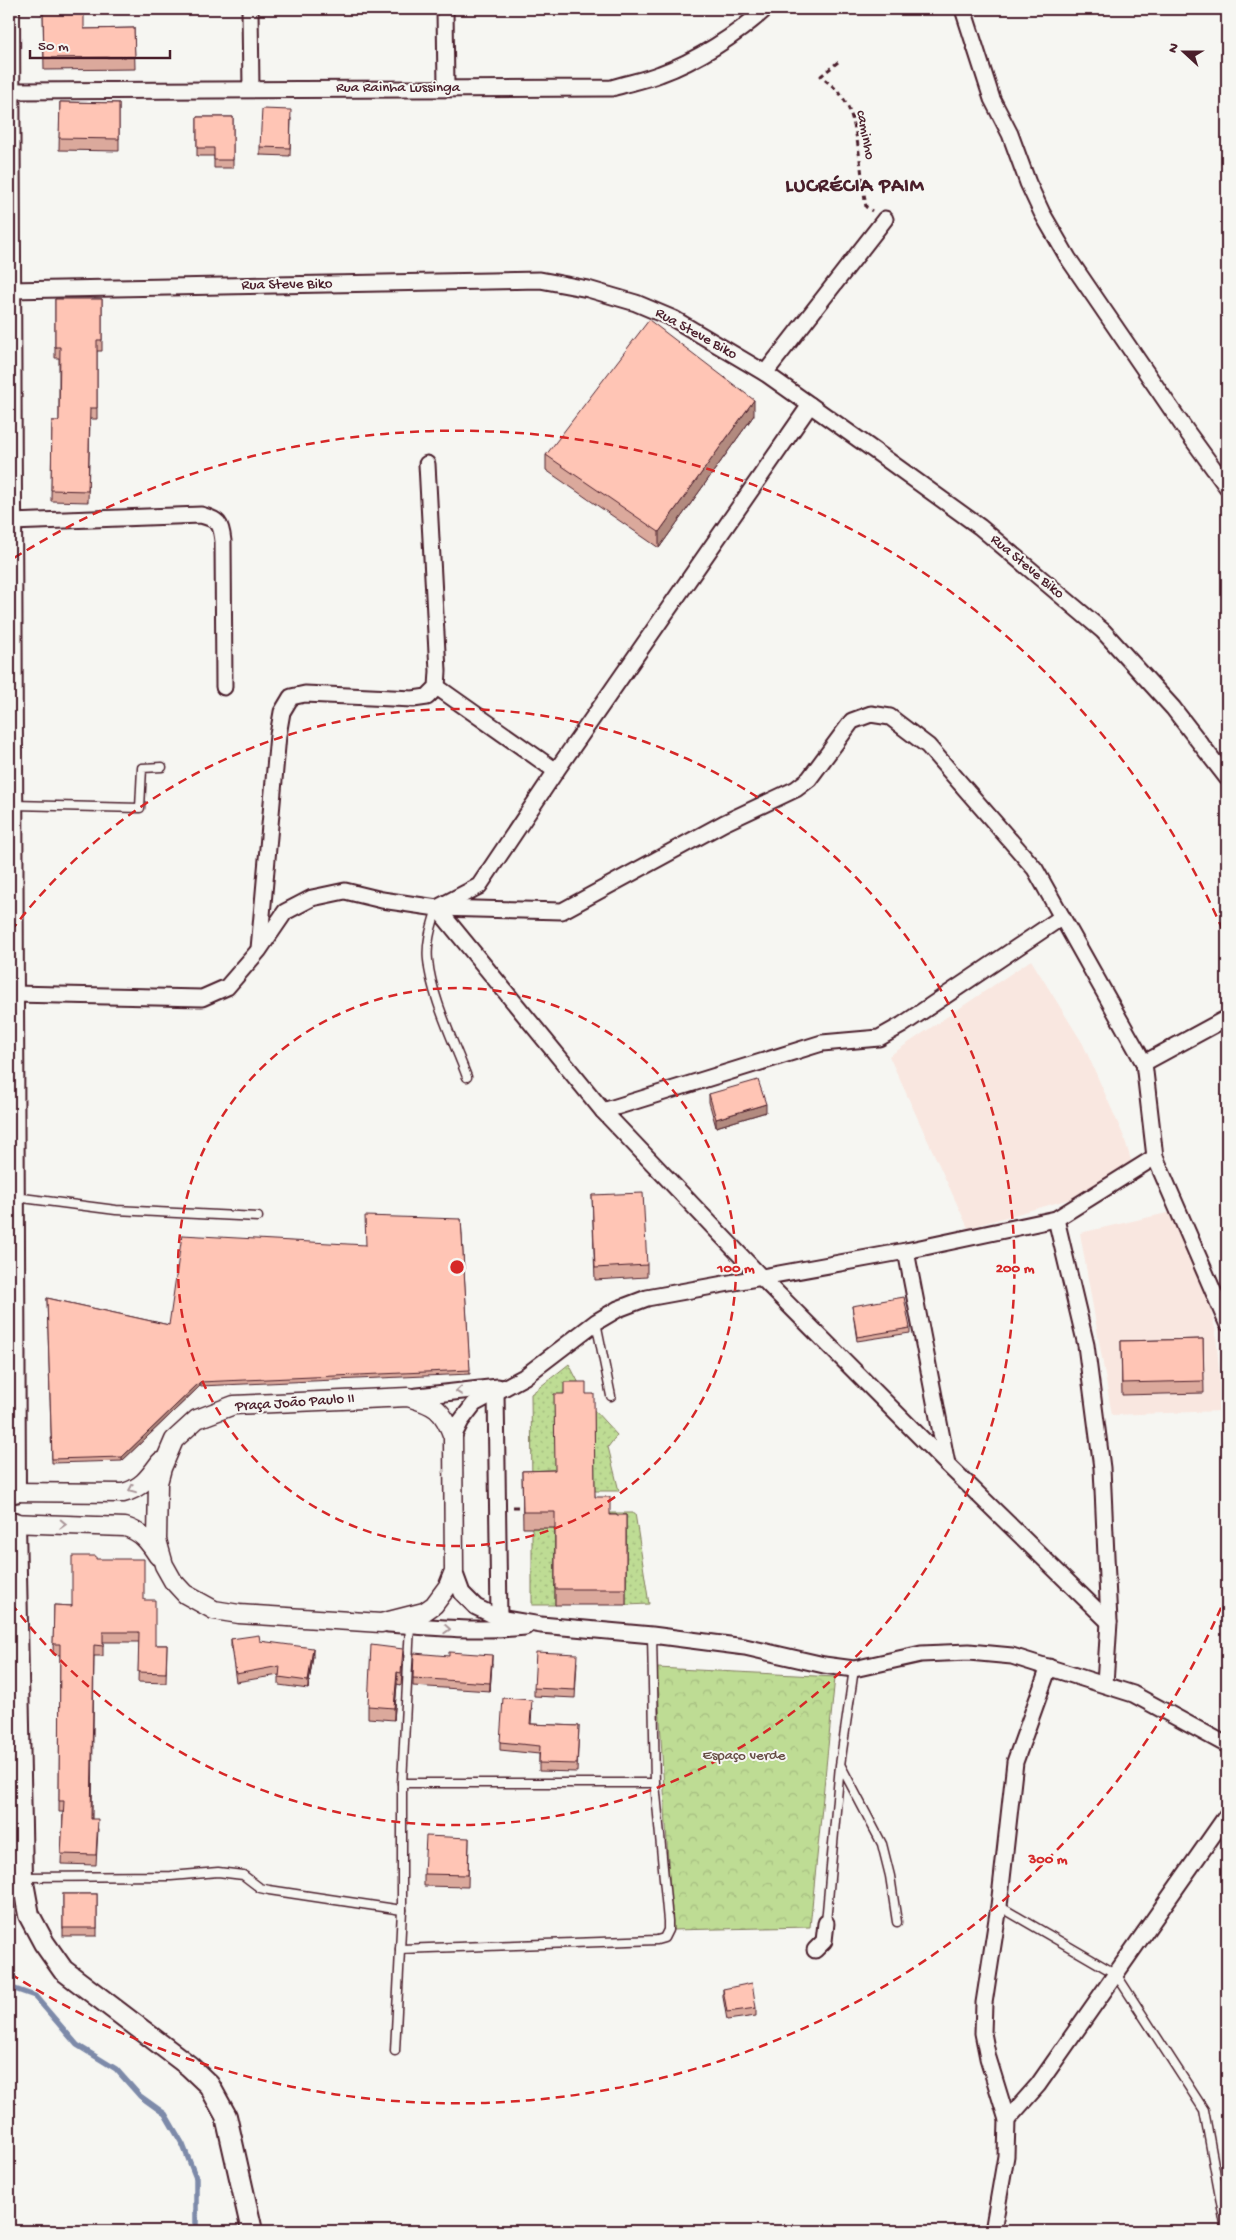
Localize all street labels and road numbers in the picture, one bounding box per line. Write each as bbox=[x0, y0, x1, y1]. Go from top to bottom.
street label: Rua Rainha Lussinga bbox=[336, 79, 461, 97]
street label: caminho bbox=[851, 109, 879, 162]
street label: Rua Steve Biko bbox=[241, 275, 333, 295]
street label: Rua Steve Biko bbox=[652, 304, 740, 364]
street label: Rua Steve Biko bbox=[986, 531, 1068, 603]
street label: Praça João Paulo II bbox=[234, 1390, 355, 1416]

